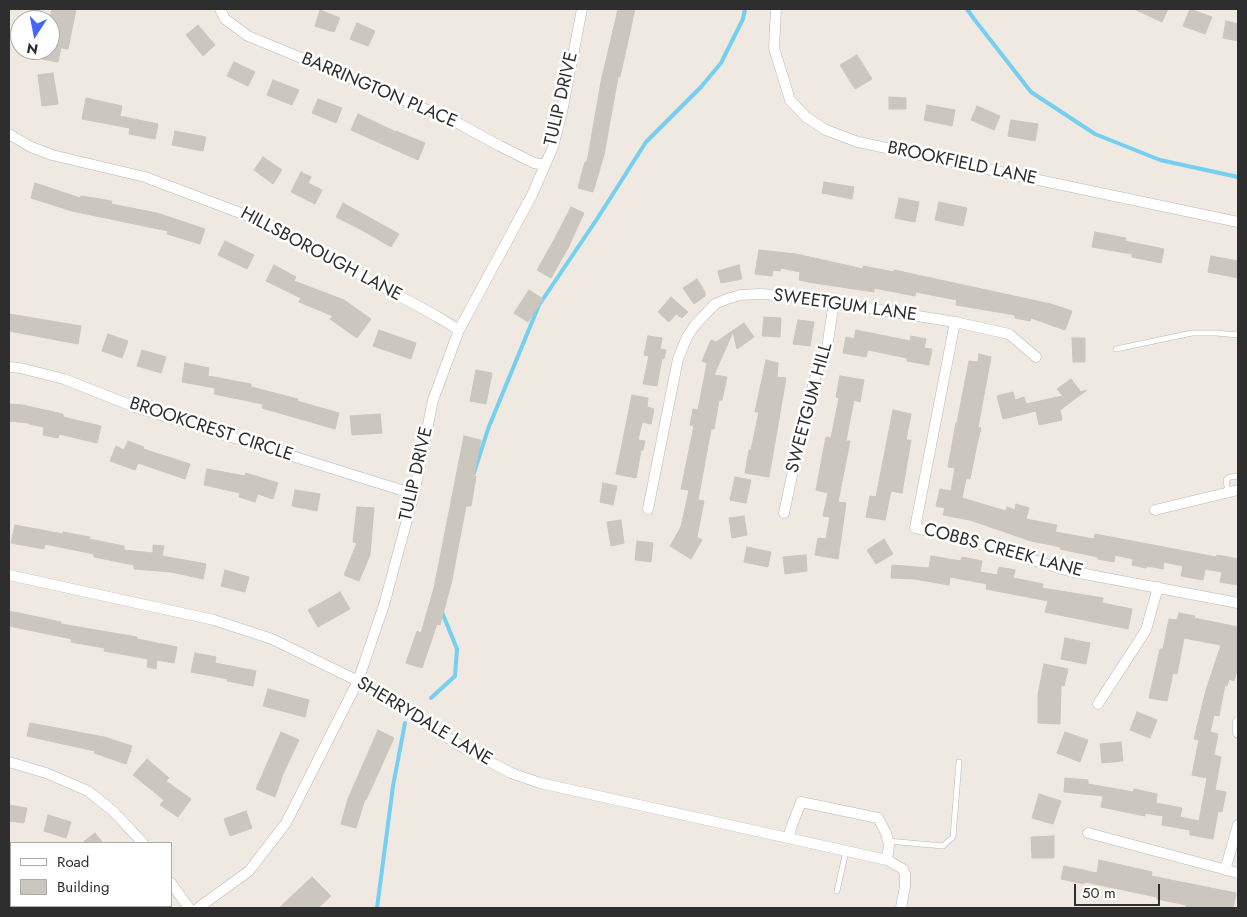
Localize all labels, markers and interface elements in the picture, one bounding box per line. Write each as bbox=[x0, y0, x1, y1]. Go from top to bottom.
north arrow bbox=[10, 10, 60, 60]
text: N bbox=[25, 38, 40, 60]
street label: BARRINGTON PLACE bbox=[298, 48, 460, 134]
street label: TULIP DRIVE bbox=[541, 50, 583, 148]
street label: BROOKFIELD LANE bbox=[885, 138, 1039, 190]
street label: HILLSBOROUGH LANE bbox=[237, 203, 405, 307]
street label: SWEETGUM LANE bbox=[772, 285, 918, 327]
street label: SWEETGUM HILL bbox=[782, 341, 838, 475]
street label: BROOKCREST CIRCLE bbox=[126, 393, 296, 467]
street label: TULIP DRIVE bbox=[396, 425, 438, 523]
street label: COBBS CREEK LANE bbox=[921, 519, 1085, 583]
street label: SHERRYDALE LANE bbox=[352, 673, 496, 771]
legend bbox=[10, 842, 172, 907]
text: Road bbox=[57, 851, 89, 873]
scale bar bbox=[1077, 874, 1163, 906]
text: Building bbox=[57, 876, 109, 898]
text: 50 m bbox=[1082, 882, 1116, 904]

